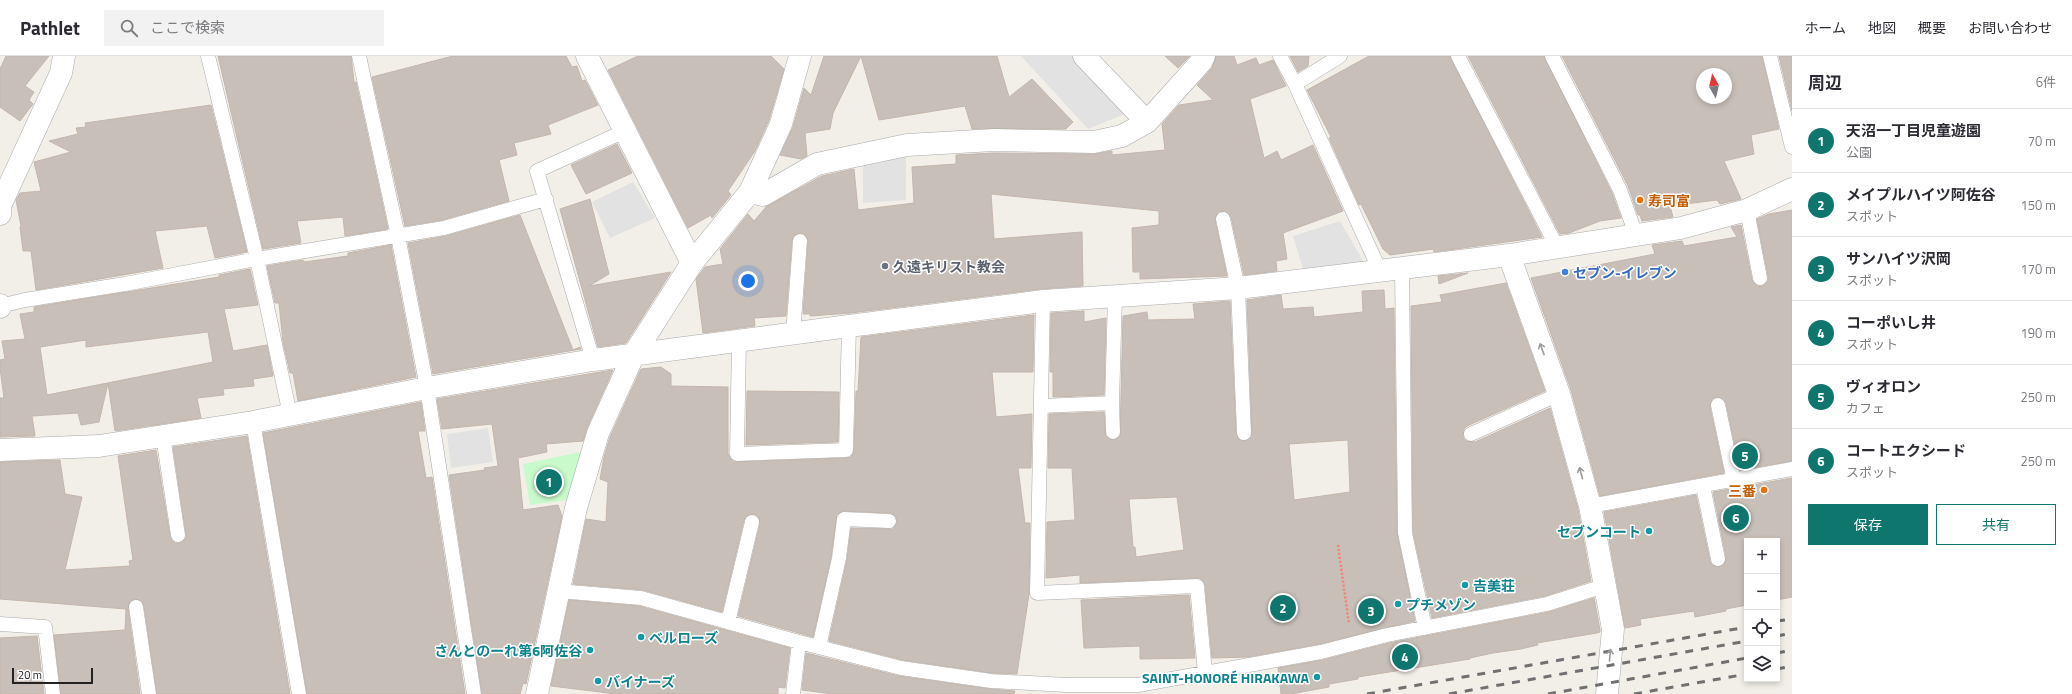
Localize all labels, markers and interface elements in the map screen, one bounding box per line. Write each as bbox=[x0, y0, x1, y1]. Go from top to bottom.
search box bbox=[104, 10, 384, 46]
text: Pathlet bbox=[20, 13, 80, 42]
text: ここで検索 bbox=[150, 16, 225, 39]
icon: search bbox=[118, 17, 140, 39]
text: ホーム bbox=[1804, 17, 1846, 38]
text: 地図 bbox=[1868, 17, 1896, 38]
text: 概要 bbox=[1918, 17, 1946, 38]
text: お問い合わせ bbox=[1968, 17, 2052, 38]
north arrow bbox=[1696, 68, 1732, 104]
text: 周辺 bbox=[1808, 70, 1842, 96]
text: 6件 bbox=[2036, 72, 2056, 92]
text: 天沼一丁目児童遊園 bbox=[1846, 119, 1981, 142]
text: 1 bbox=[1817, 131, 1825, 151]
text: 70 m bbox=[2028, 131, 2056, 151]
text: 公園 bbox=[1846, 142, 1872, 162]
text: メイプルハイツ阿佐谷 bbox=[1846, 183, 1996, 206]
place label: 寿司富 bbox=[1648, 190, 1690, 211]
marker: 寿司富 bbox=[1635, 195, 1645, 205]
text: 2 bbox=[1817, 195, 1825, 215]
text: 150 m bbox=[2020, 195, 2056, 215]
text: スポット bbox=[1846, 206, 1898, 226]
text: サンハイツ沢岡 bbox=[1846, 247, 1951, 270]
place label: 久遠キリスト教会 bbox=[893, 256, 1005, 277]
text: 3 bbox=[1817, 259, 1825, 279]
text: 170 m bbox=[2020, 259, 2056, 279]
marker: 久遠キリスト教会 bbox=[880, 261, 890, 271]
place label: セブン-イレブン bbox=[1573, 262, 1677, 283]
marker: セブン-イレブン bbox=[1560, 267, 1570, 277]
text: スポット bbox=[1846, 270, 1898, 290]
your location bbox=[738, 271, 758, 291]
text: コーポいし井 bbox=[1846, 311, 1936, 334]
text: 4 bbox=[1817, 323, 1825, 343]
text: 190 m bbox=[2020, 323, 2056, 343]
text: スポット bbox=[1846, 334, 1898, 354]
one-way arrow bbox=[1538, 343, 1546, 355]
text: ヴィオロン bbox=[1846, 375, 1921, 398]
text: 5 bbox=[1817, 387, 1825, 407]
text: 250 m bbox=[2020, 387, 2056, 407]
text: カフェ bbox=[1846, 398, 1885, 418]
text: コートエクシード bbox=[1846, 439, 1966, 462]
pin: 5 bbox=[1732, 441, 1758, 471]
text: 6 bbox=[1817, 451, 1825, 471]
text: 250 m bbox=[2020, 451, 2056, 471]
text: スポット bbox=[1846, 462, 1898, 482]
one-way arrow bbox=[1576, 466, 1584, 479]
pin: 1 bbox=[536, 467, 562, 497]
place label: 三番 bbox=[1728, 480, 1756, 501]
marker: 三番 bbox=[1759, 485, 1769, 495]
pin: 6 bbox=[1723, 503, 1749, 533]
button: 保存 bbox=[1808, 504, 1928, 545]
button: 共有 bbox=[1936, 504, 2056, 545]
place label: セブンコート bbox=[1557, 521, 1641, 542]
marker: セブンコート bbox=[1644, 526, 1654, 536]
map controls bbox=[1744, 538, 1780, 682]
button: + bbox=[1744, 538, 1780, 574]
button: − bbox=[1744, 574, 1780, 610]
place label: 𠮷美荘 bbox=[1473, 575, 1515, 596]
marker: 𠮷美荘 bbox=[1460, 580, 1470, 590]
pin: 2 bbox=[1270, 593, 1296, 623]
place label: プチメゾン bbox=[1406, 594, 1476, 615]
pin: 3 bbox=[1358, 596, 1384, 626]
marker: プチメゾン bbox=[1393, 599, 1403, 609]
button: locate bbox=[1744, 610, 1780, 646]
place label: ベルローズ bbox=[649, 627, 718, 648]
marker: ベルローズ bbox=[636, 632, 646, 642]
place label: さんとのーれ第6阿佐谷 bbox=[434, 640, 583, 661]
pin: 4 bbox=[1392, 642, 1418, 672]
marker: さんとのーれ第6阿佐谷 bbox=[585, 645, 595, 655]
button: layers bbox=[1744, 646, 1780, 682]
one-way arrow bbox=[1607, 649, 1614, 662]
scale bar bbox=[12, 666, 93, 685]
text: 20 m bbox=[18, 667, 42, 683]
place label: SAINT-HONORÉ HIRAKAWA bbox=[1142, 667, 1310, 688]
place label: バイナーズ bbox=[606, 671, 675, 692]
marker: SAINT-HONORÉ HIRAKAWA bbox=[1312, 672, 1322, 682]
marker: バイナーズ bbox=[593, 676, 603, 686]

